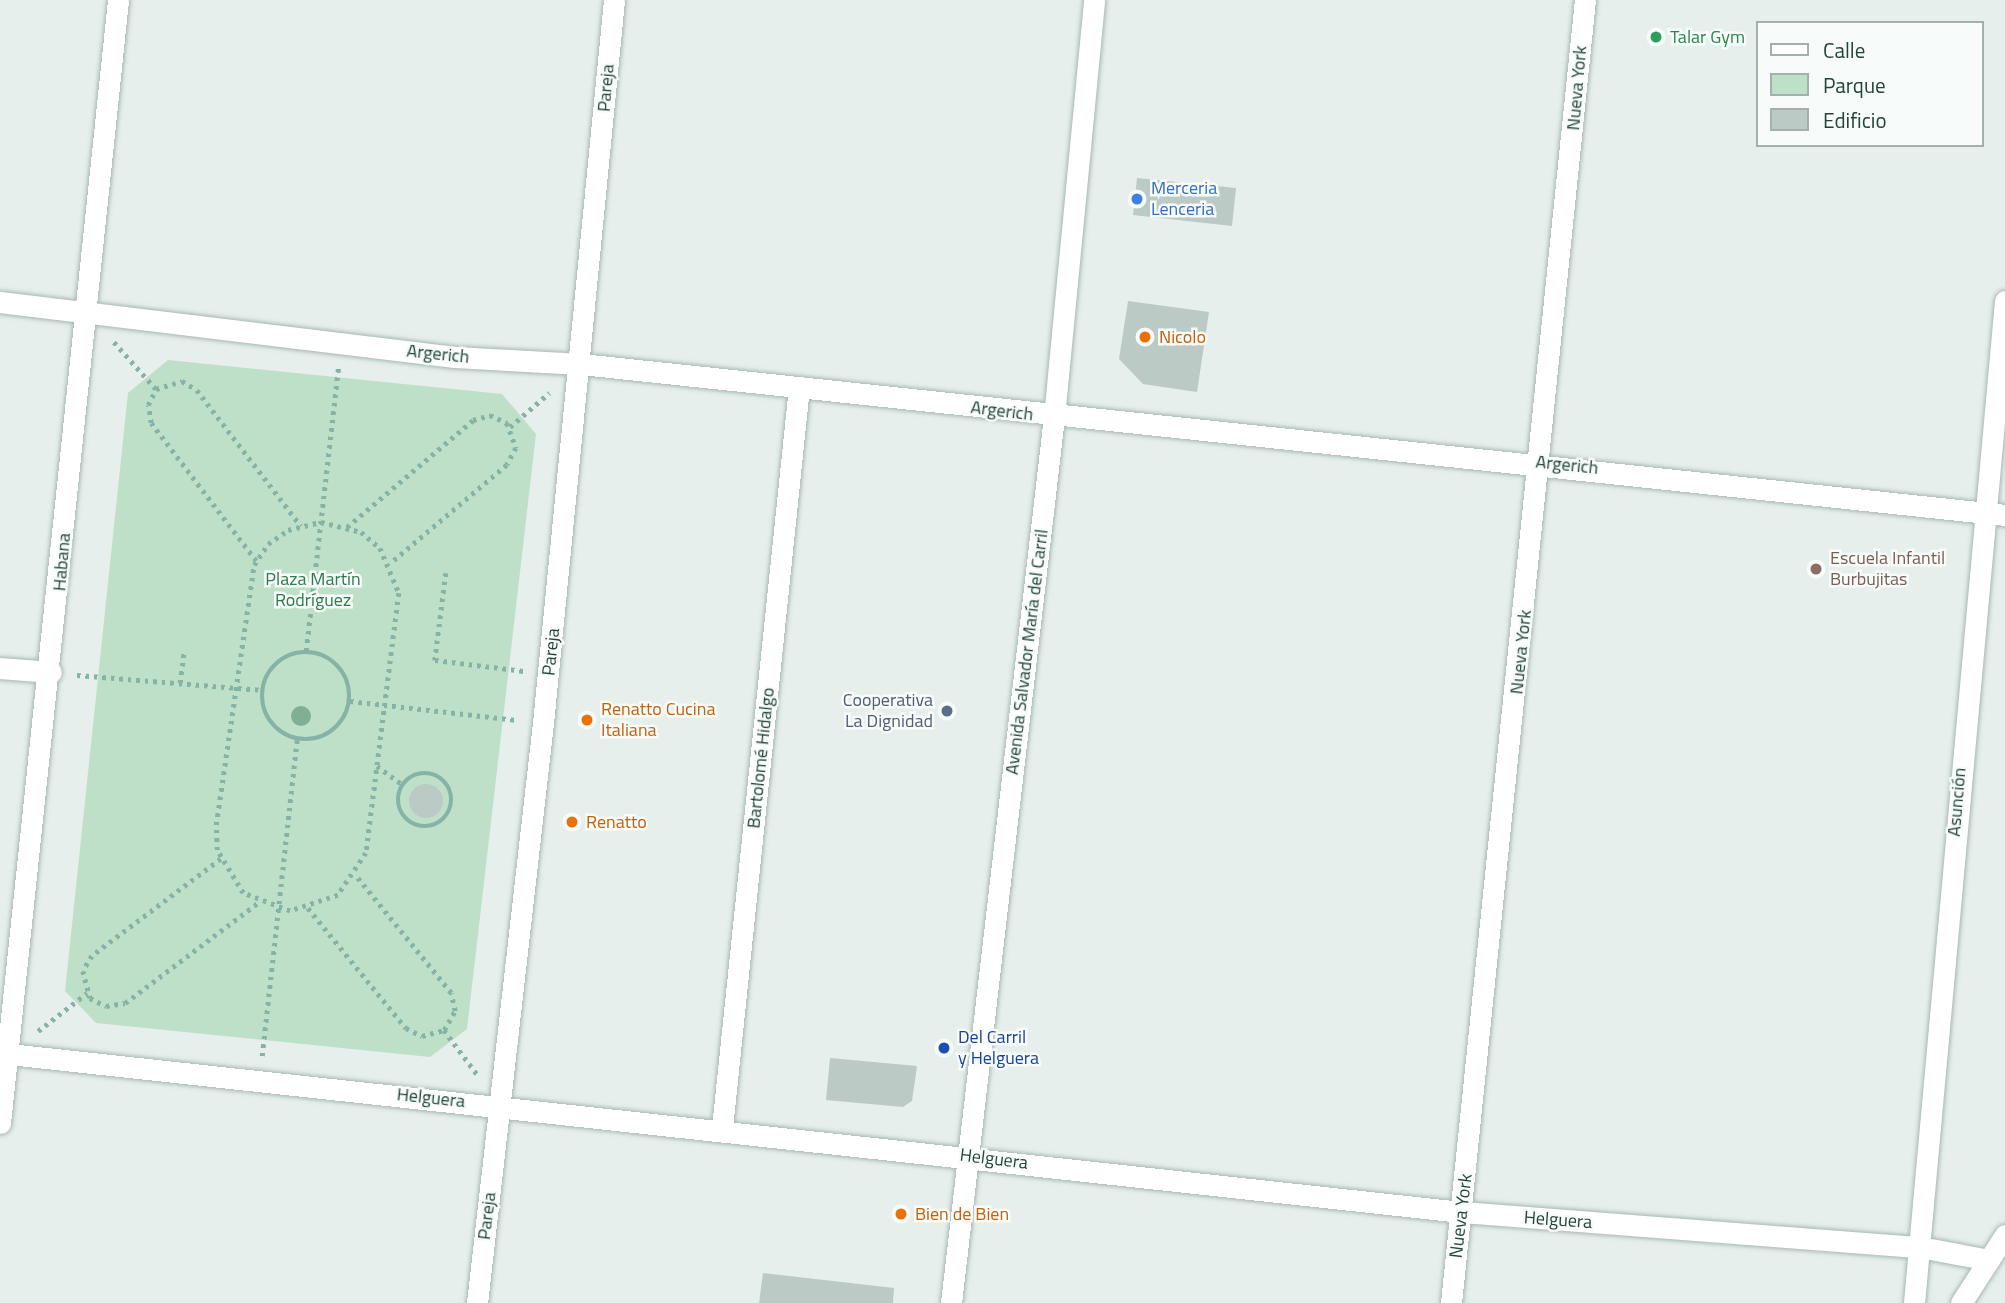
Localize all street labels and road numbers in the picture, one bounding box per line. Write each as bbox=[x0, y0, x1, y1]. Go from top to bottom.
street label: Nueva York bbox=[1563, 45, 1591, 131]
street label: Pareja bbox=[593, 63, 619, 113]
street label: Argerich bbox=[406, 340, 470, 368]
street label: Argerich bbox=[969, 396, 1035, 426]
street label: Argerich bbox=[1535, 451, 1599, 479]
street label: Avenida Salvador María del Carril bbox=[1001, 528, 1053, 776]
street label: Habana bbox=[49, 532, 75, 592]
street label: Nueva York bbox=[1506, 609, 1536, 695]
street label: Pareja bbox=[538, 627, 564, 677]
street label: Bartolomé Hidalgo bbox=[743, 687, 779, 829]
street label: Asunción bbox=[1943, 767, 1971, 837]
street label: Helguera bbox=[396, 1084, 466, 1112]
street label: Helguera bbox=[959, 1144, 1029, 1174]
street label: Nueva York bbox=[1445, 1173, 1477, 1259]
street label: Pareja bbox=[473, 1191, 501, 1241]
street label: Helguera bbox=[1523, 1207, 1593, 1233]

